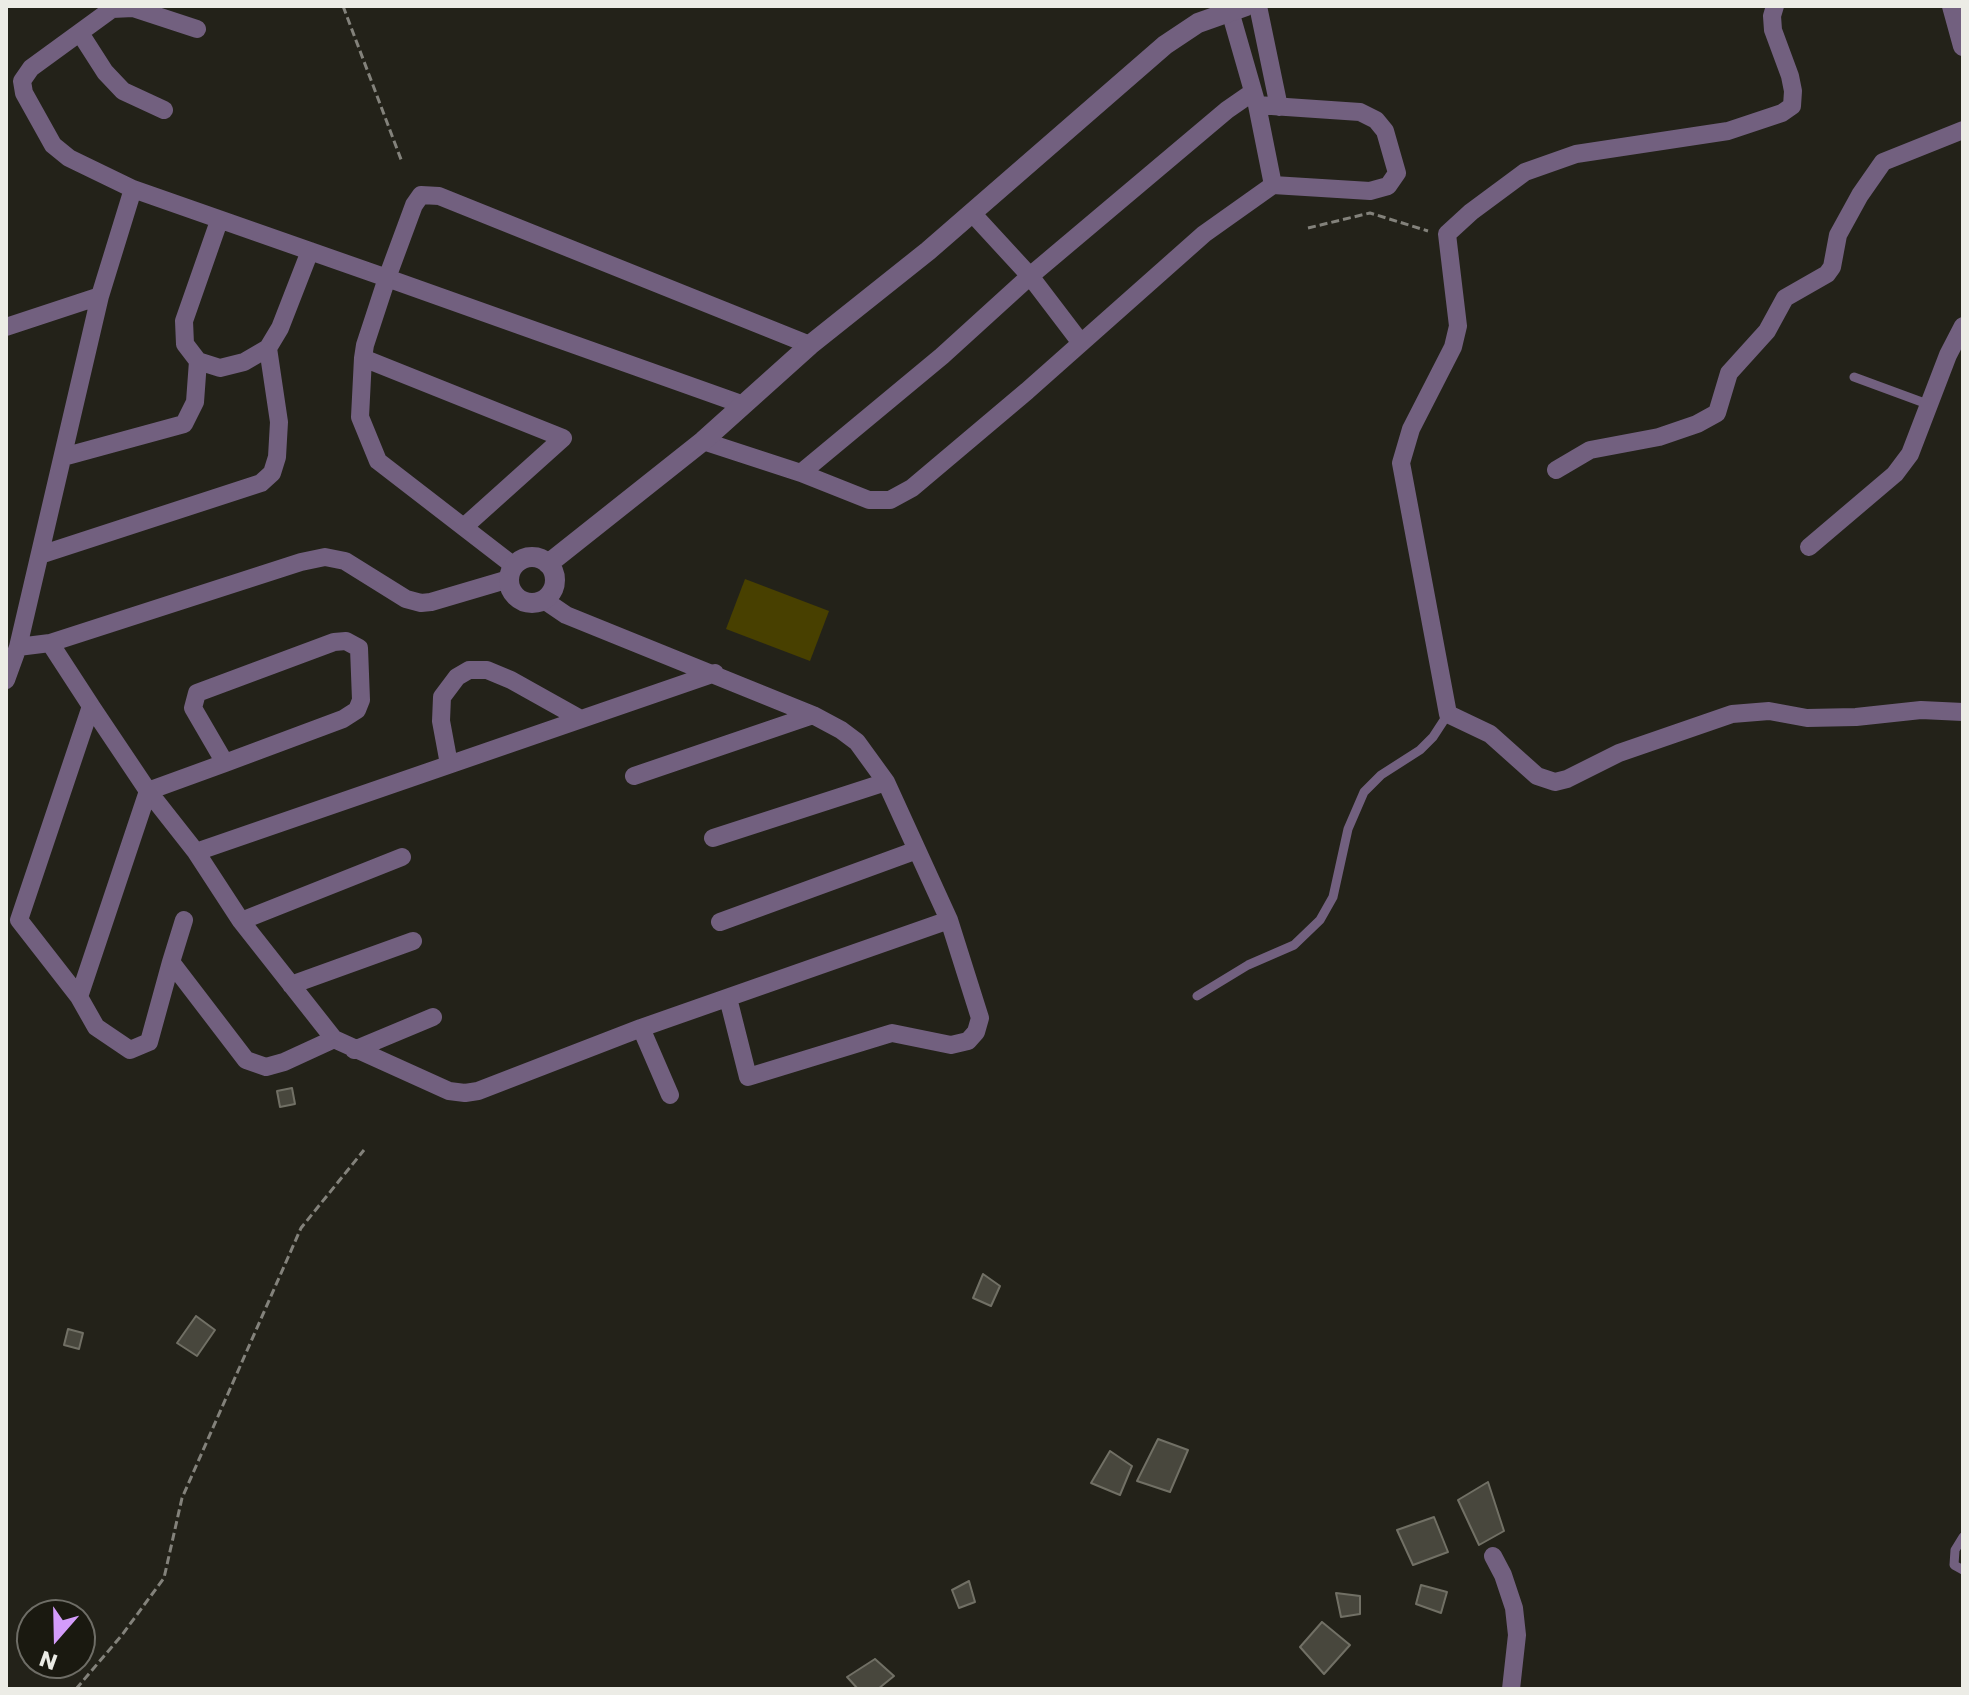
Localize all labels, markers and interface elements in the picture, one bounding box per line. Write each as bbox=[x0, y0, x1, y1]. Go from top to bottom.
north arrow bbox=[16, 1599, 96, 1679]
text: N bbox=[35, 1643, 61, 1678]

